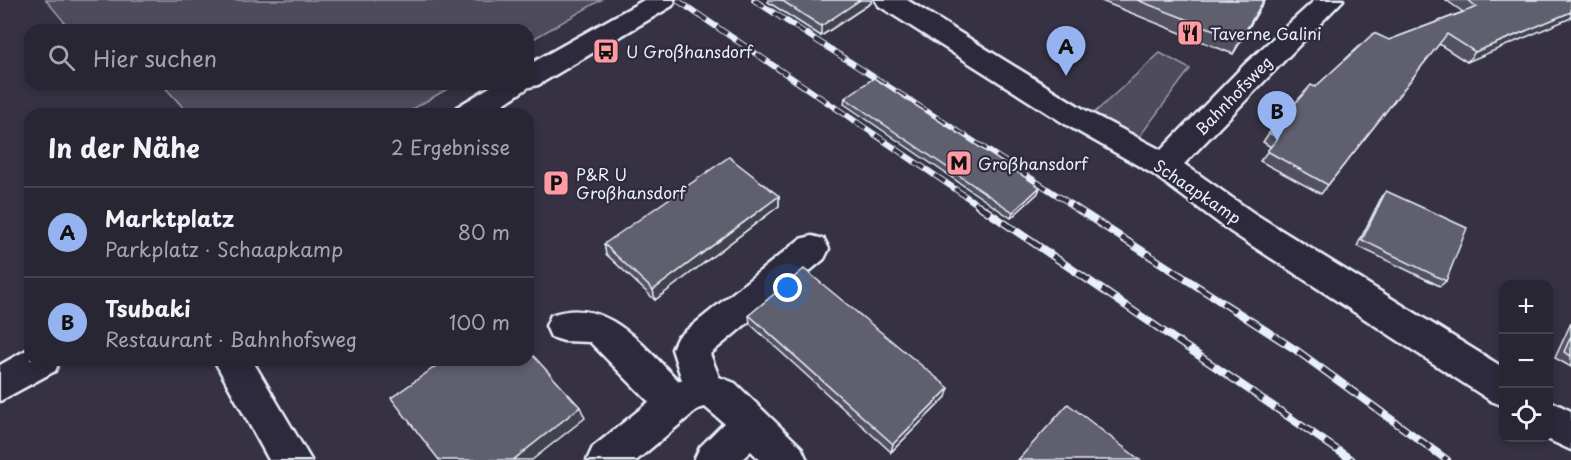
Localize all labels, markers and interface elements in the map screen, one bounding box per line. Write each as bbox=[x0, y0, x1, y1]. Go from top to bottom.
restaurant icon: Taverne Galini bbox=[1175, 18, 1205, 48]
place label: Taverne Galini bbox=[1210, 21, 1322, 45]
search box bbox=[24, 24, 534, 90]
pin: A bbox=[1046, 26, 1086, 76]
bus stop icon: U Großhansdorf bbox=[591, 36, 621, 66]
place label: U Großhansdorf bbox=[626, 39, 754, 63]
icon: search bbox=[45, 41, 78, 74]
text: Hier suchen bbox=[93, 41, 217, 74]
street label: Bahnhofsweg bbox=[1189, 50, 1277, 140]
pin: B bbox=[1258, 92, 1296, 141]
text: In der Nähe bbox=[48, 128, 200, 167]
text: 2 Ergebnisse bbox=[391, 132, 510, 162]
metro station icon: Großhansdorf bbox=[944, 148, 974, 178]
place label: Großhansdorf bbox=[978, 151, 1089, 175]
street label: Schaapkamp bbox=[1149, 153, 1247, 229]
place label: P&R U Großhansdorf bbox=[576, 162, 687, 204]
parking icon: P&R U Großhansdorf bbox=[541, 168, 571, 198]
text: Marktplatz bbox=[105, 201, 234, 234]
text: A bbox=[60, 217, 75, 247]
text: 80 m bbox=[458, 217, 510, 247]
text: Parkplatz · Schaapkamp bbox=[105, 234, 343, 264]
your location bbox=[773, 273, 802, 302]
map controls bbox=[1499, 280, 1553, 442]
button: + bbox=[1499, 280, 1553, 334]
text: Tsubaki bbox=[105, 291, 191, 324]
text: B bbox=[61, 307, 74, 337]
text: 100 m bbox=[449, 307, 510, 337]
text: Restaurant · Bahnhofsweg bbox=[105, 324, 357, 354]
button: − bbox=[1499, 334, 1553, 388]
button: locate bbox=[1499, 388, 1553, 442]

